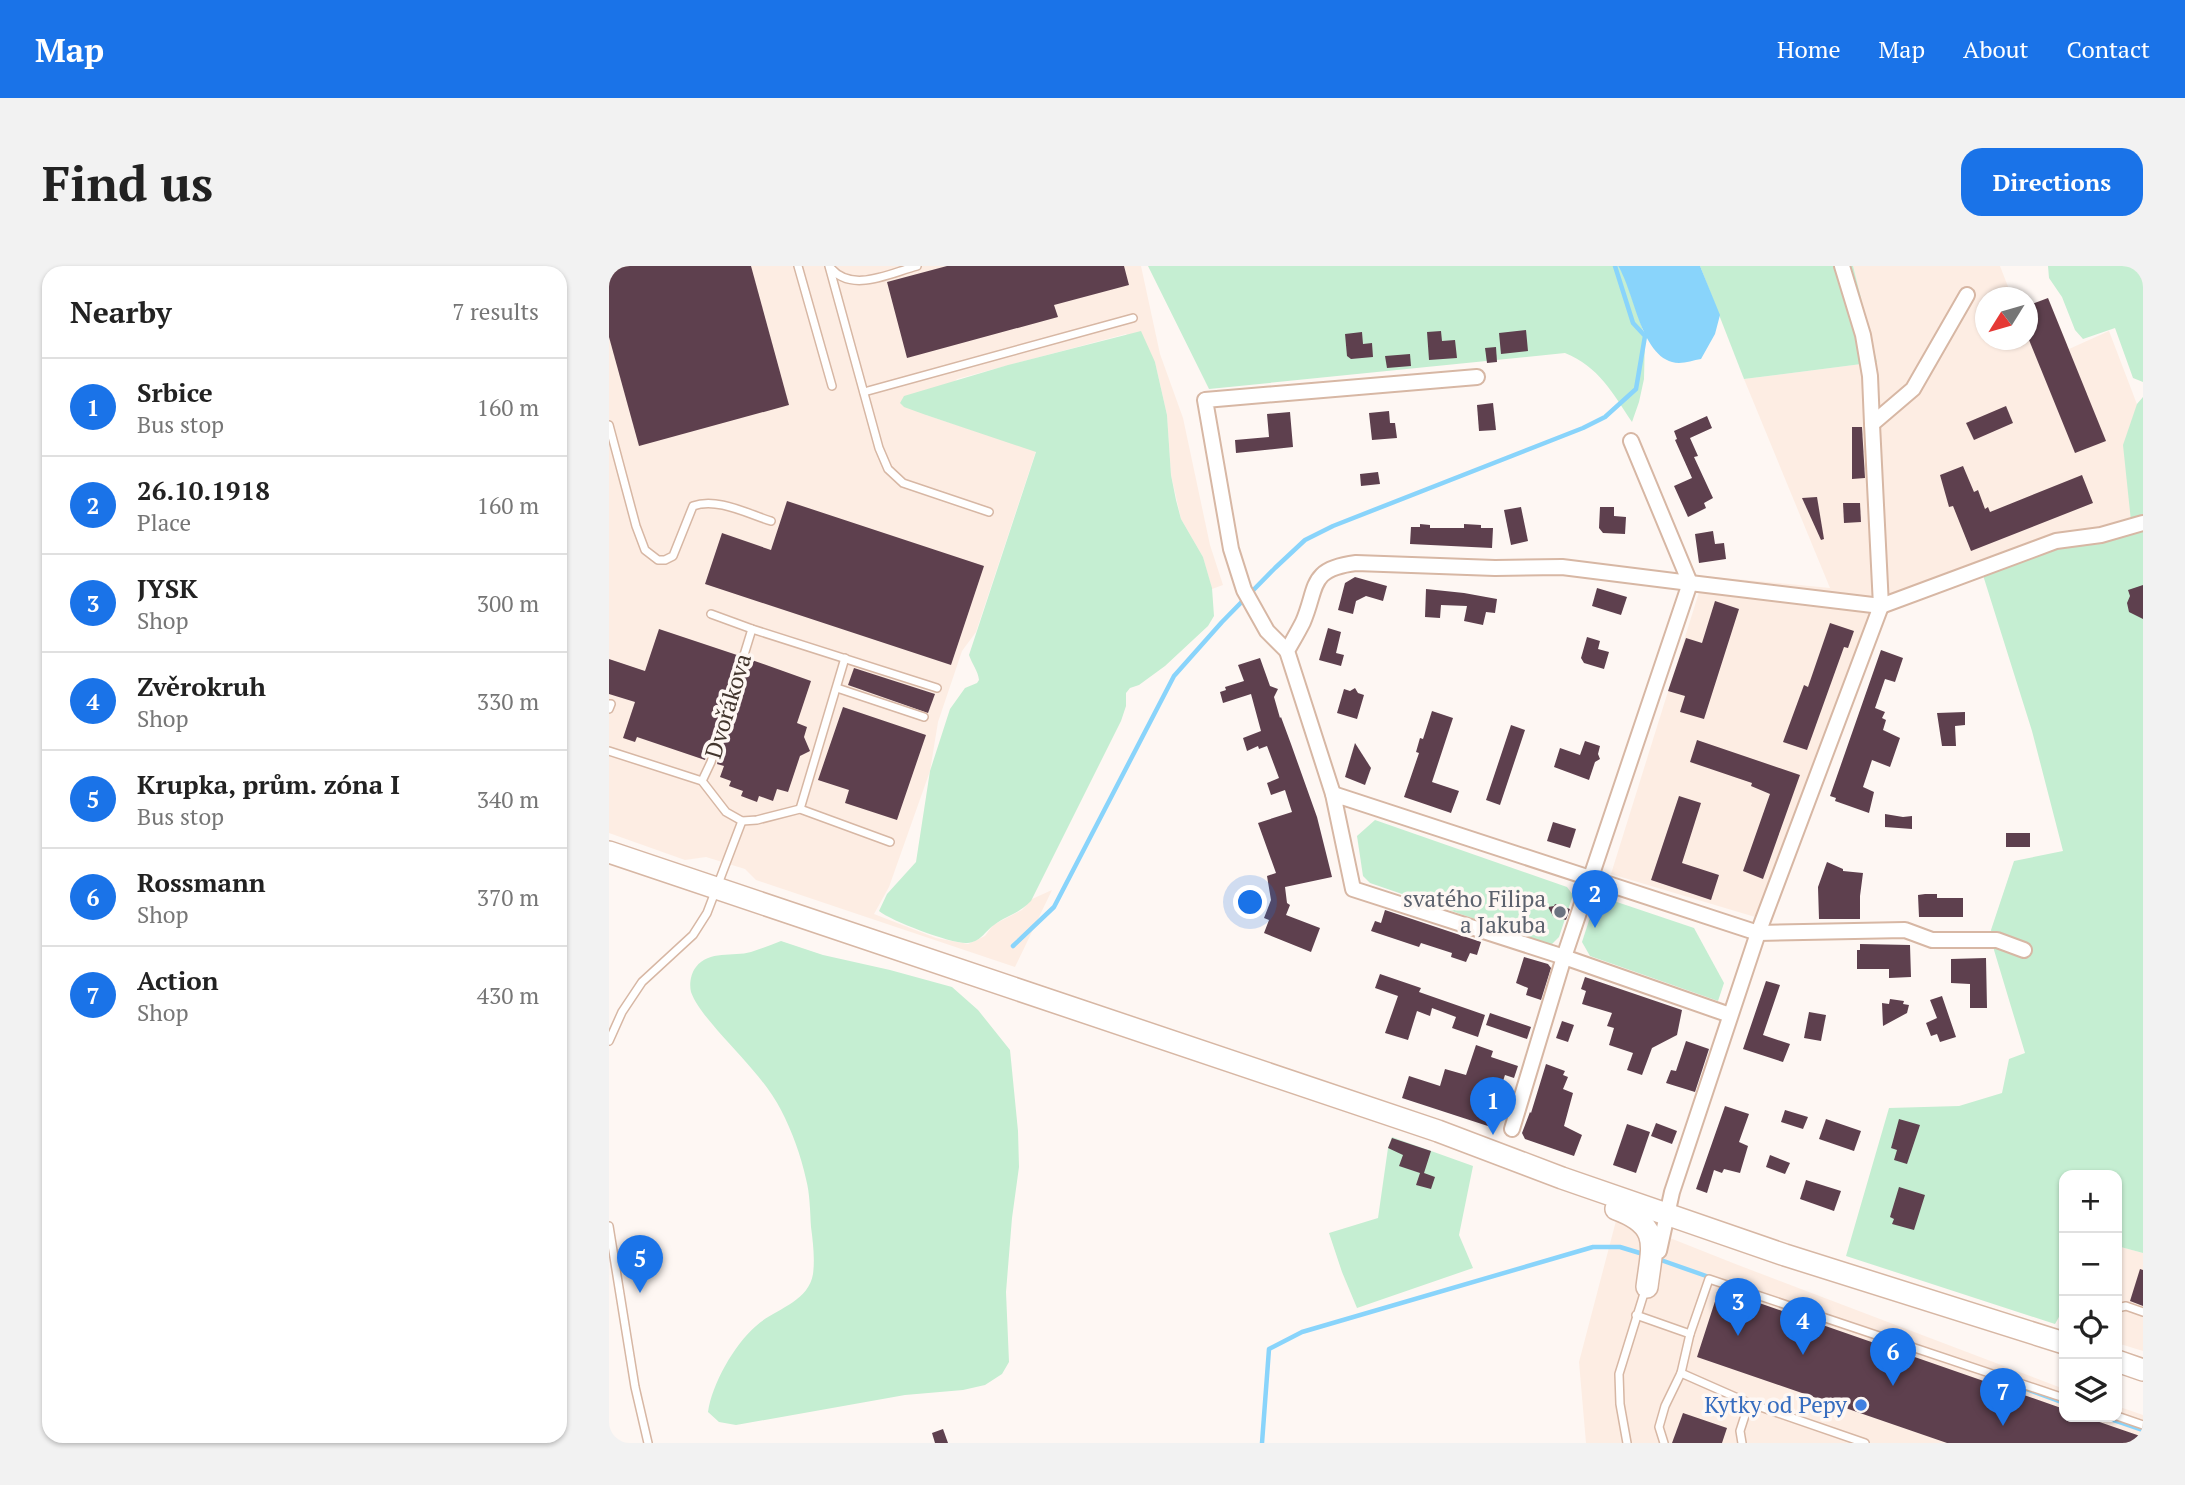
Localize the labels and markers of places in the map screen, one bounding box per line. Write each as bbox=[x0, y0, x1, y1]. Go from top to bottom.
pin: 2 bbox=[1572, 870, 1618, 928]
place label: svatého Filipa a Jakuba bbox=[1403, 883, 1546, 940]
marker: svatého Filipa a Jakuba bbox=[1552, 904, 1568, 920]
pin: 1 bbox=[1470, 1077, 1516, 1135]
pin: 5 bbox=[617, 1235, 663, 1293]
pin: 3 bbox=[1715, 1278, 1761, 1336]
pin: 4 bbox=[1780, 1297, 1826, 1355]
pin: 6 bbox=[1870, 1328, 1916, 1386]
pin: 7 bbox=[1980, 1368, 2026, 1426]
place label: Kytky od Pepy bbox=[1704, 1389, 1847, 1420]
marker: Kytky od Pepy bbox=[1853, 1397, 1869, 1413]

